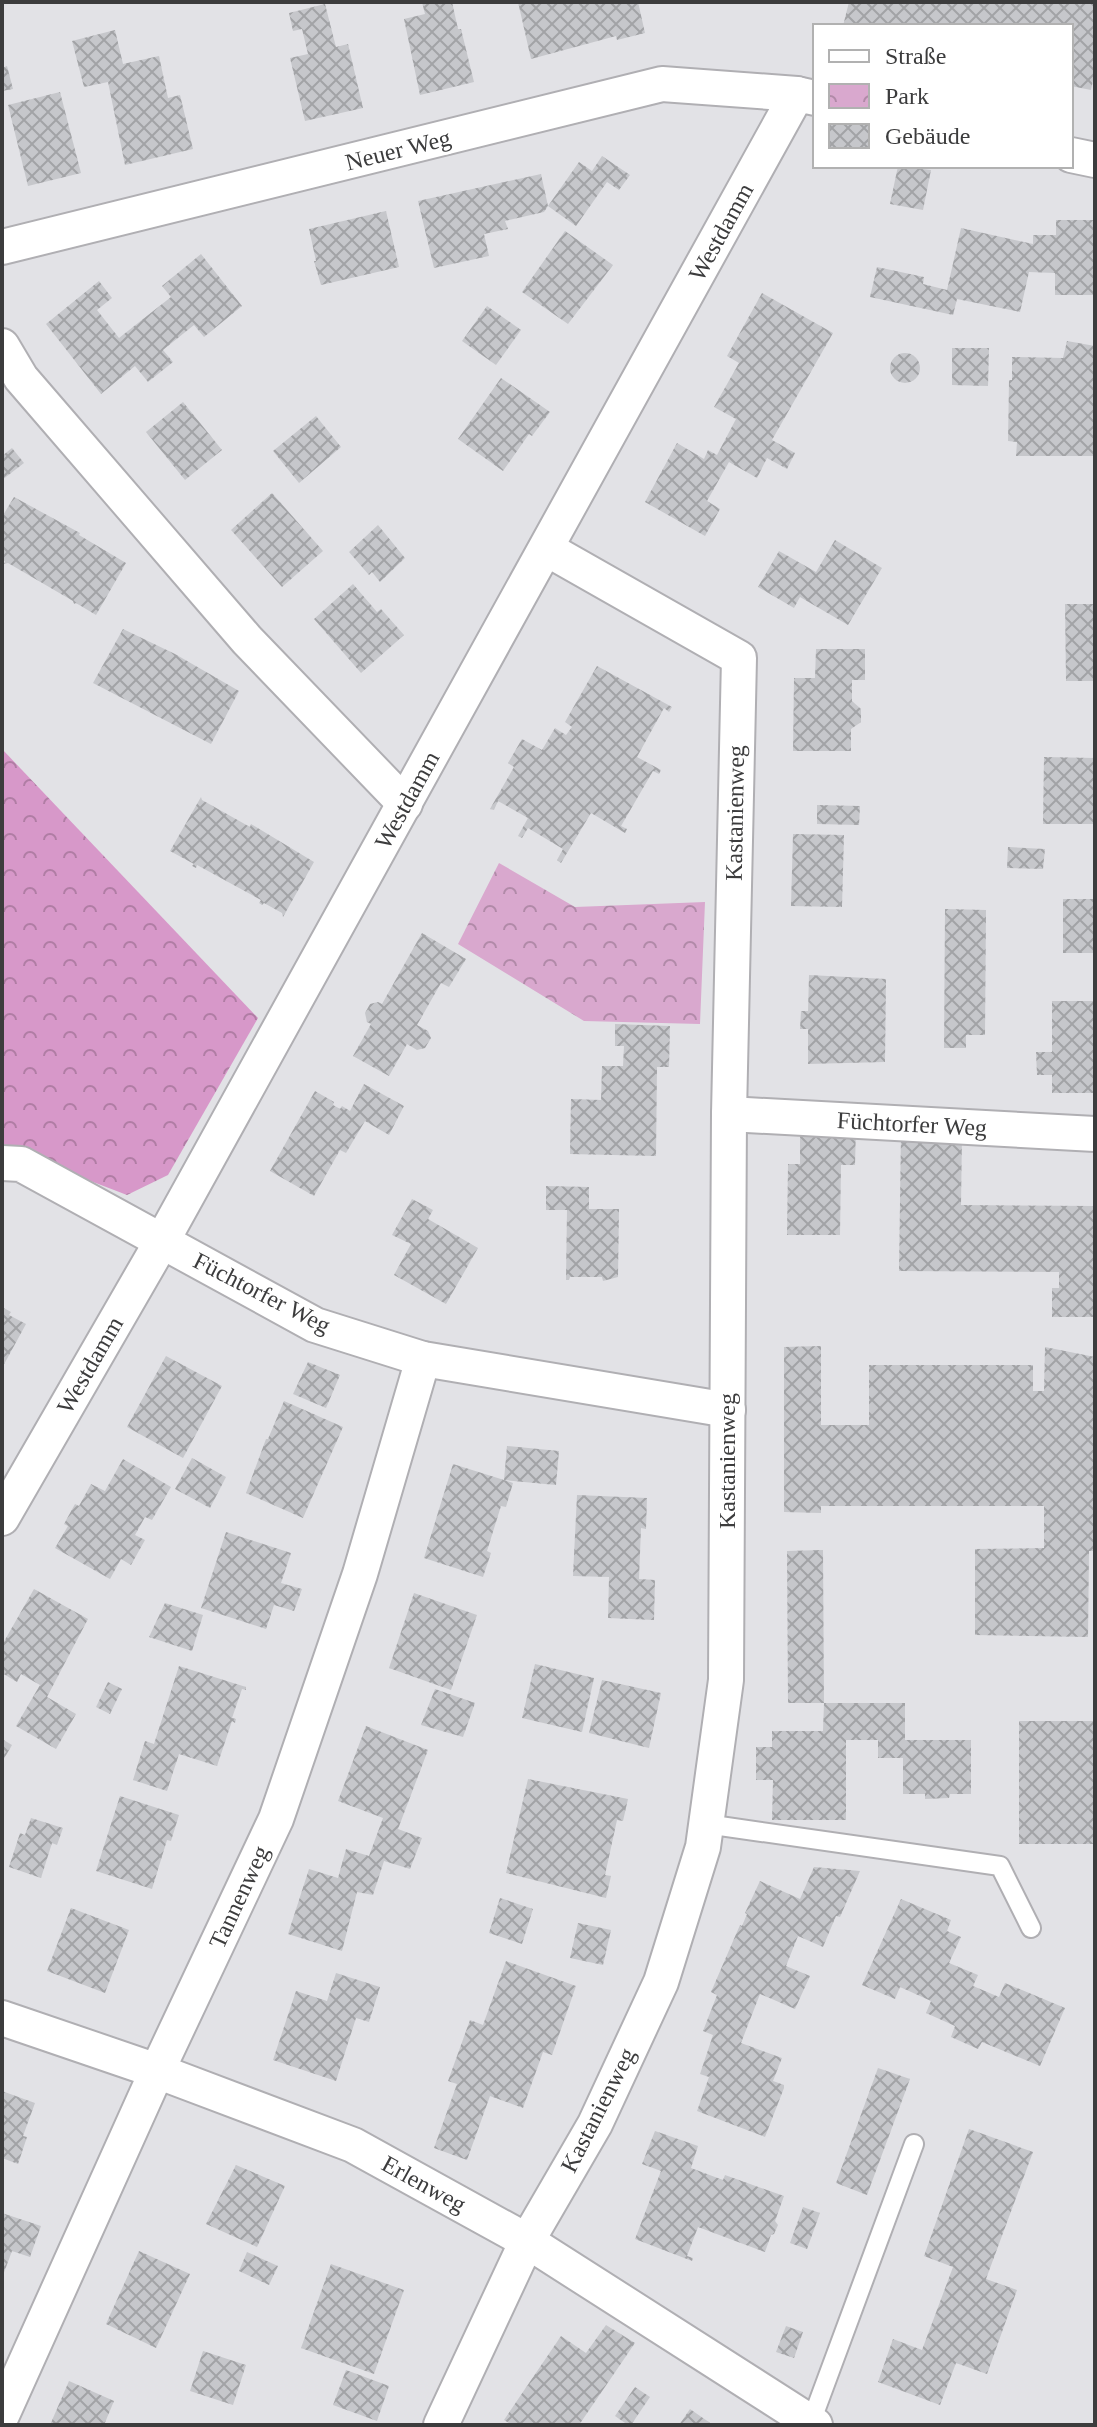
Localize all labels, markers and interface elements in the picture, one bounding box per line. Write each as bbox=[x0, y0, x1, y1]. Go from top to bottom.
legend bbox=[813, 24, 1073, 168]
text: Straße bbox=[885, 43, 946, 69]
text: Park bbox=[885, 83, 929, 109]
text: Gebäude bbox=[885, 123, 970, 149]
street label: Neuer Weg bbox=[343, 124, 453, 176]
street label: Westdamm bbox=[684, 178, 759, 285]
street label: Kastanienweg bbox=[721, 745, 749, 881]
street label: Westdamm bbox=[370, 746, 445, 853]
street label: Füchtorfer Weg bbox=[836, 1107, 988, 1141]
street label: Füchtorfer Weg bbox=[189, 1247, 335, 1339]
street label: Westdamm bbox=[52, 1312, 128, 1418]
street label: Kastanienweg bbox=[714, 1393, 740, 1529]
street label: Tannenweg bbox=[204, 1842, 274, 1952]
street label: Kastanienweg bbox=[556, 2044, 640, 2176]
street label: Erlenweg bbox=[377, 2150, 471, 2218]

